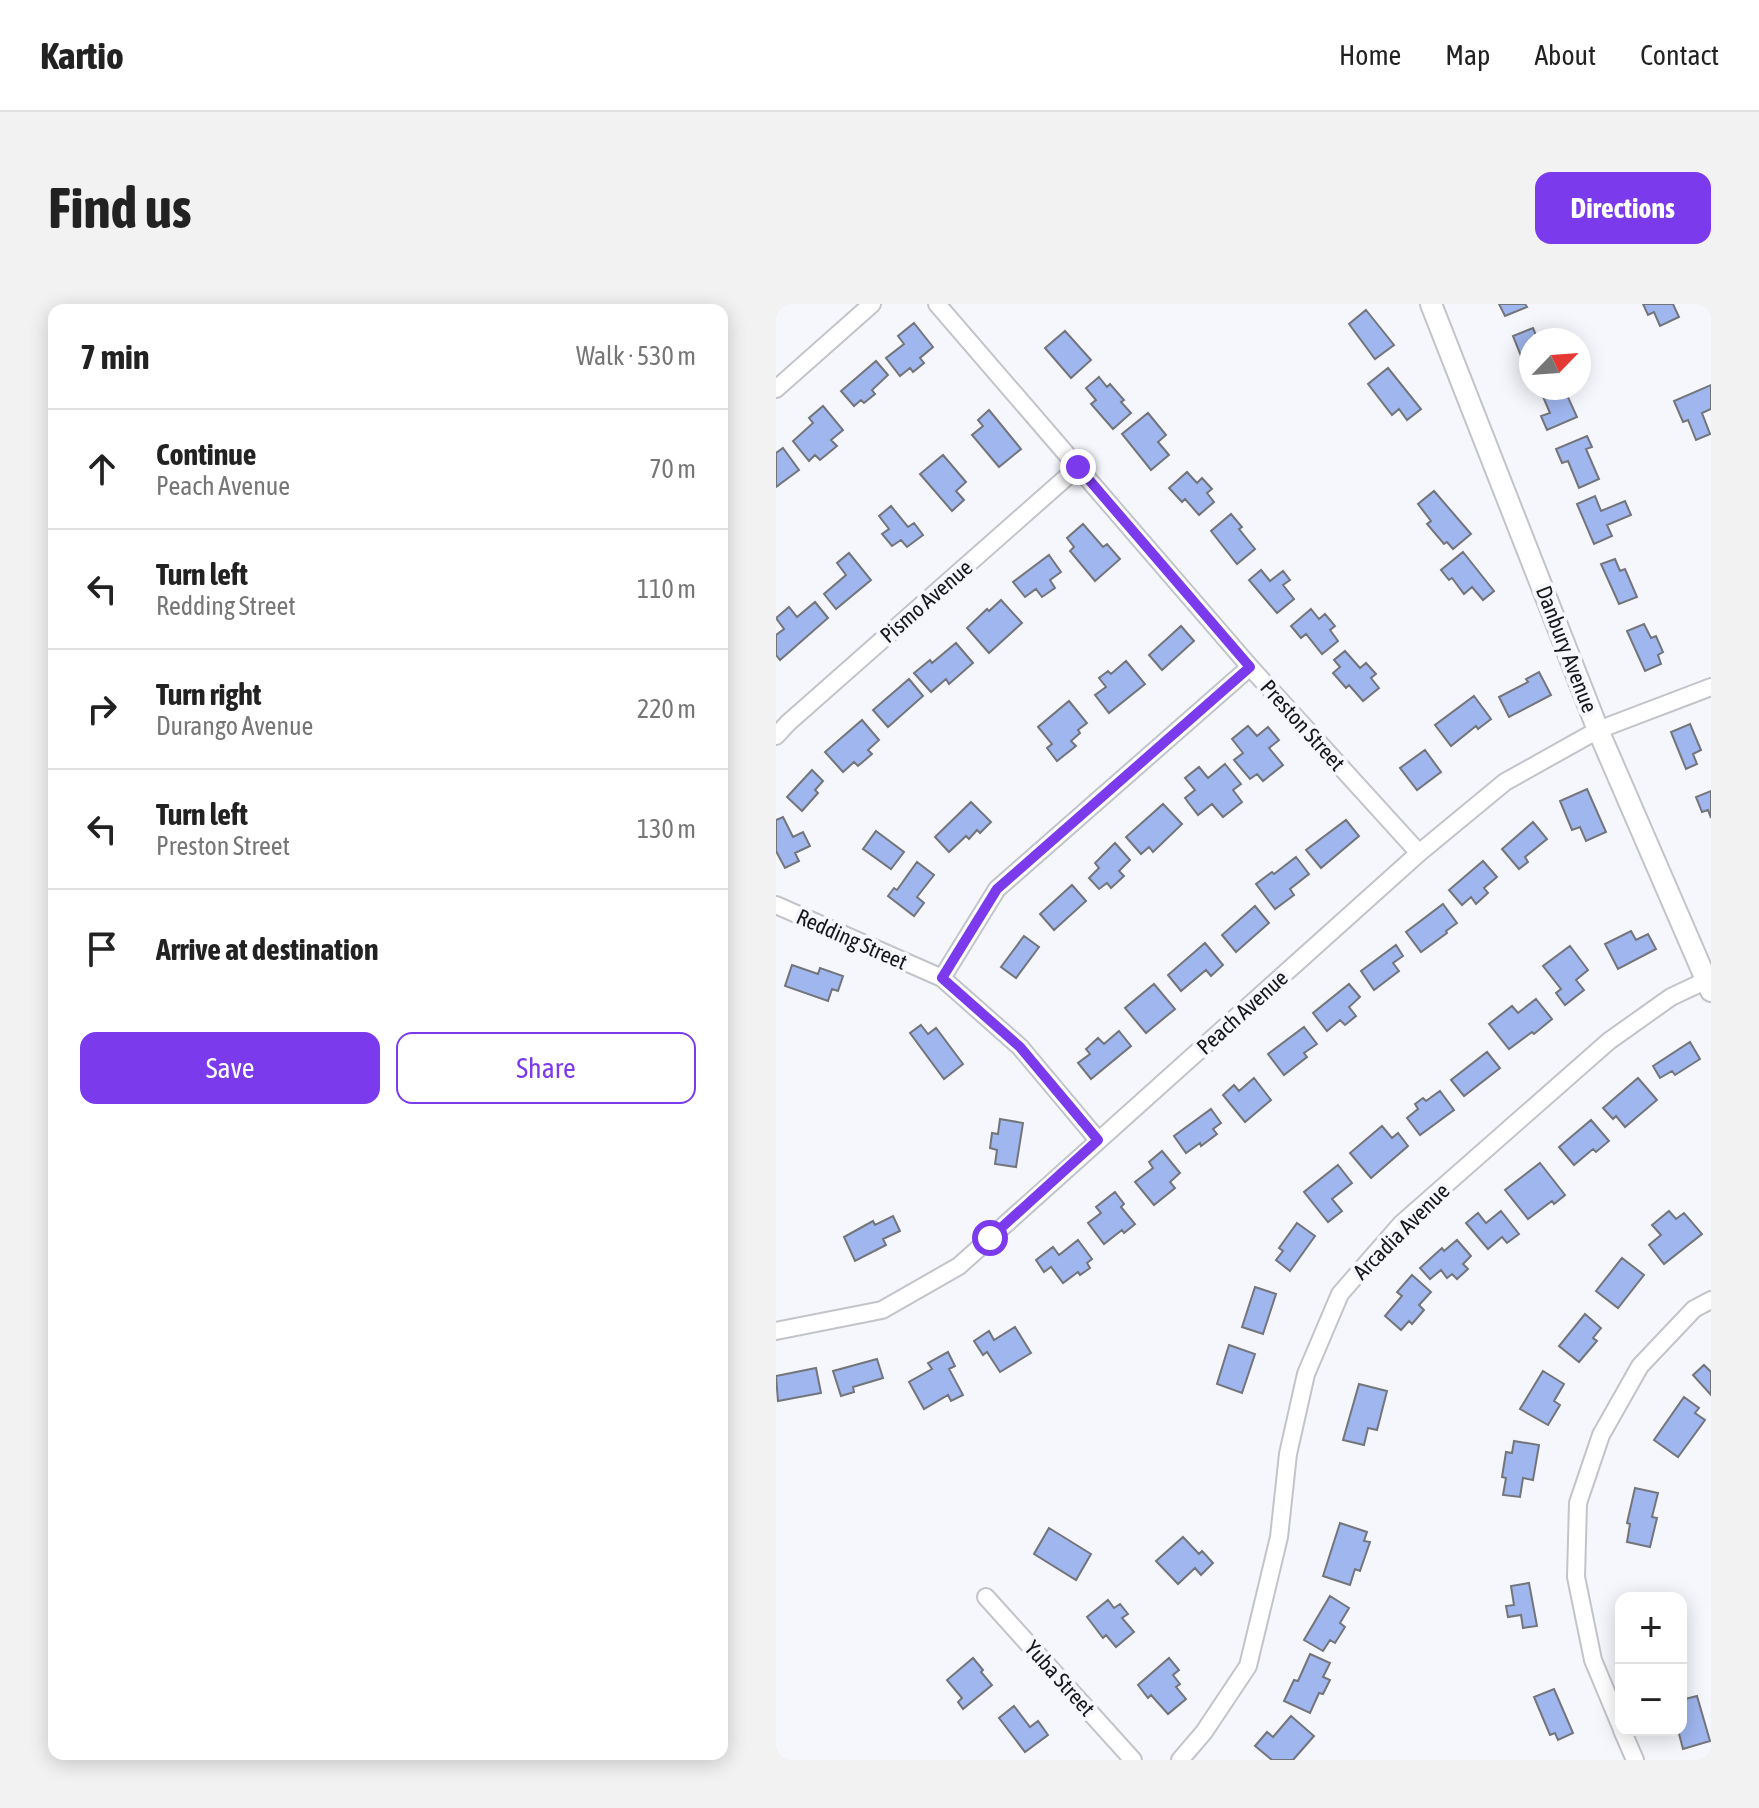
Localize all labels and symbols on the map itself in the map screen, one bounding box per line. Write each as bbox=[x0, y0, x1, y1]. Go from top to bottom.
north arrow bbox=[1519, 328, 1591, 400]
route end bbox=[1060, 449, 1096, 485]
street label: Pismo Avenue bbox=[875, 554, 977, 648]
street label: Danbury Avenue bbox=[1531, 582, 1603, 716]
street label: Preston Street bbox=[1255, 674, 1351, 776]
street label: Redding Street bbox=[793, 903, 911, 975]
street label: Peach Avenue bbox=[1191, 964, 1293, 1060]
street label: Arcadia Avenue bbox=[1348, 1178, 1454, 1284]
route start bbox=[972, 1220, 1008, 1256]
street label: Yuba Street bbox=[1019, 1635, 1101, 1721]

